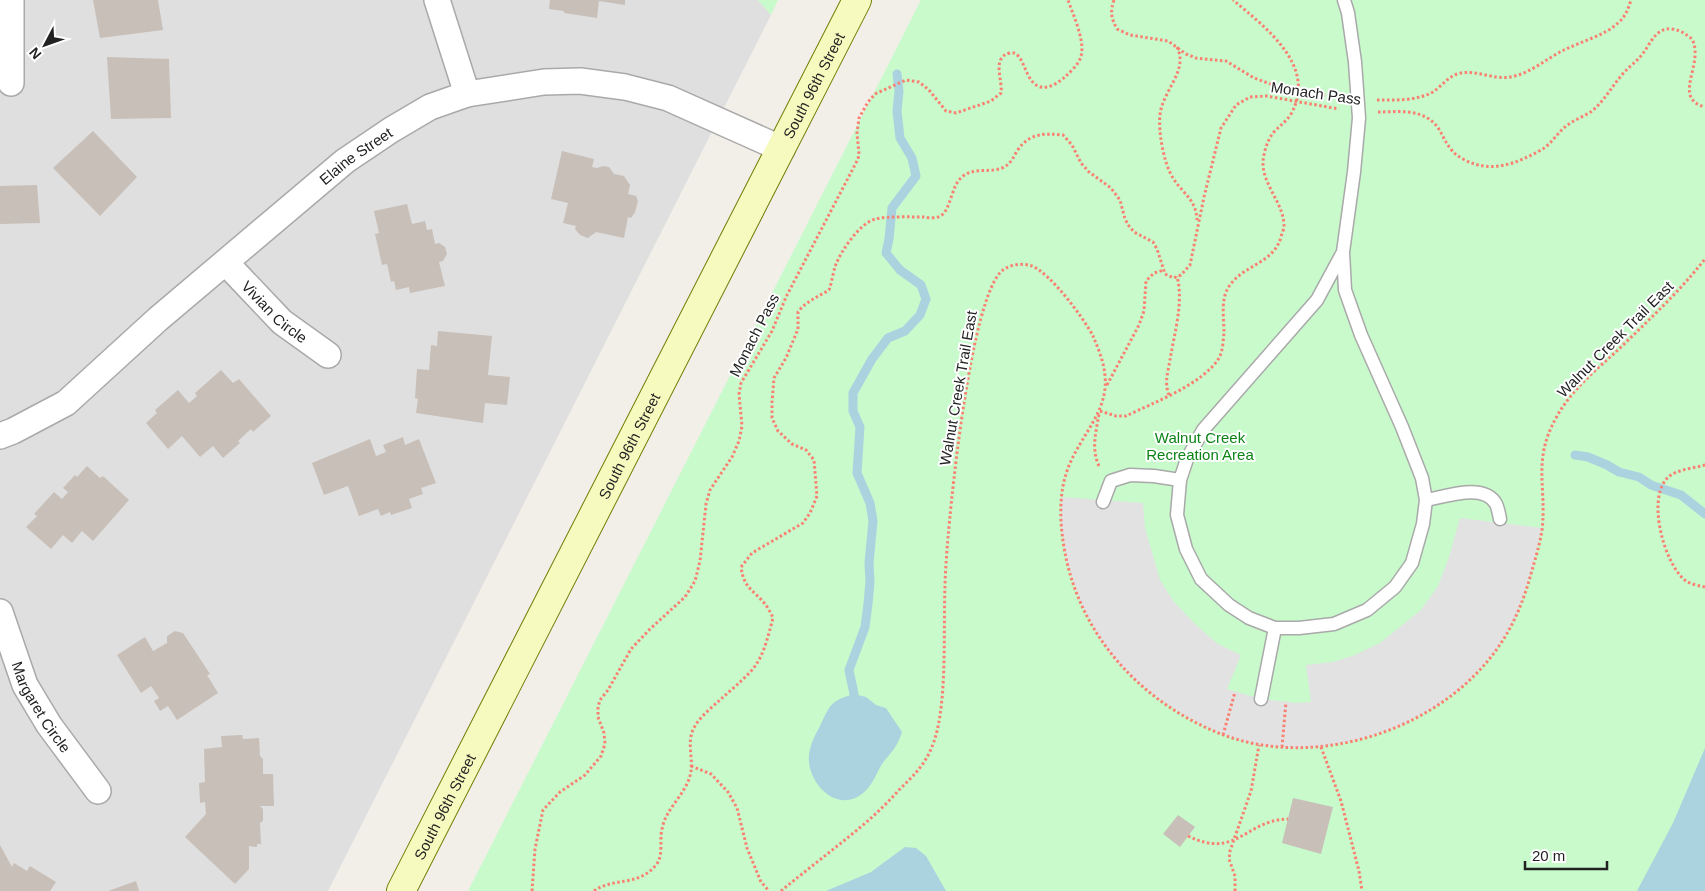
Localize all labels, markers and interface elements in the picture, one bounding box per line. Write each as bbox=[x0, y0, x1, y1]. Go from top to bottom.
north arrow bbox=[20, 20, 70, 70]
street label: South 96th Street bbox=[779, 29, 848, 141]
text: N bbox=[26, 44, 45, 63]
street label: Monach Pass bbox=[1270, 78, 1362, 108]
street label: Elaine Street bbox=[316, 123, 396, 188]
street label: Vivian Circle bbox=[239, 277, 311, 346]
street label: Walnut Creek Trail East bbox=[1553, 277, 1677, 401]
street label: Monach Pass bbox=[726, 291, 782, 379]
street label: Walnut Creek Trail East bbox=[936, 308, 980, 467]
street label: South 96th Street bbox=[595, 389, 663, 502]
park label: Walnut Creek Recreation Area bbox=[1146, 429, 1254, 463]
street label: Margaret Circle bbox=[9, 659, 75, 755]
street label: South 96th Street bbox=[410, 750, 479, 862]
scale bar bbox=[1525, 838, 1608, 870]
text: 20 m bbox=[1532, 847, 1565, 864]

